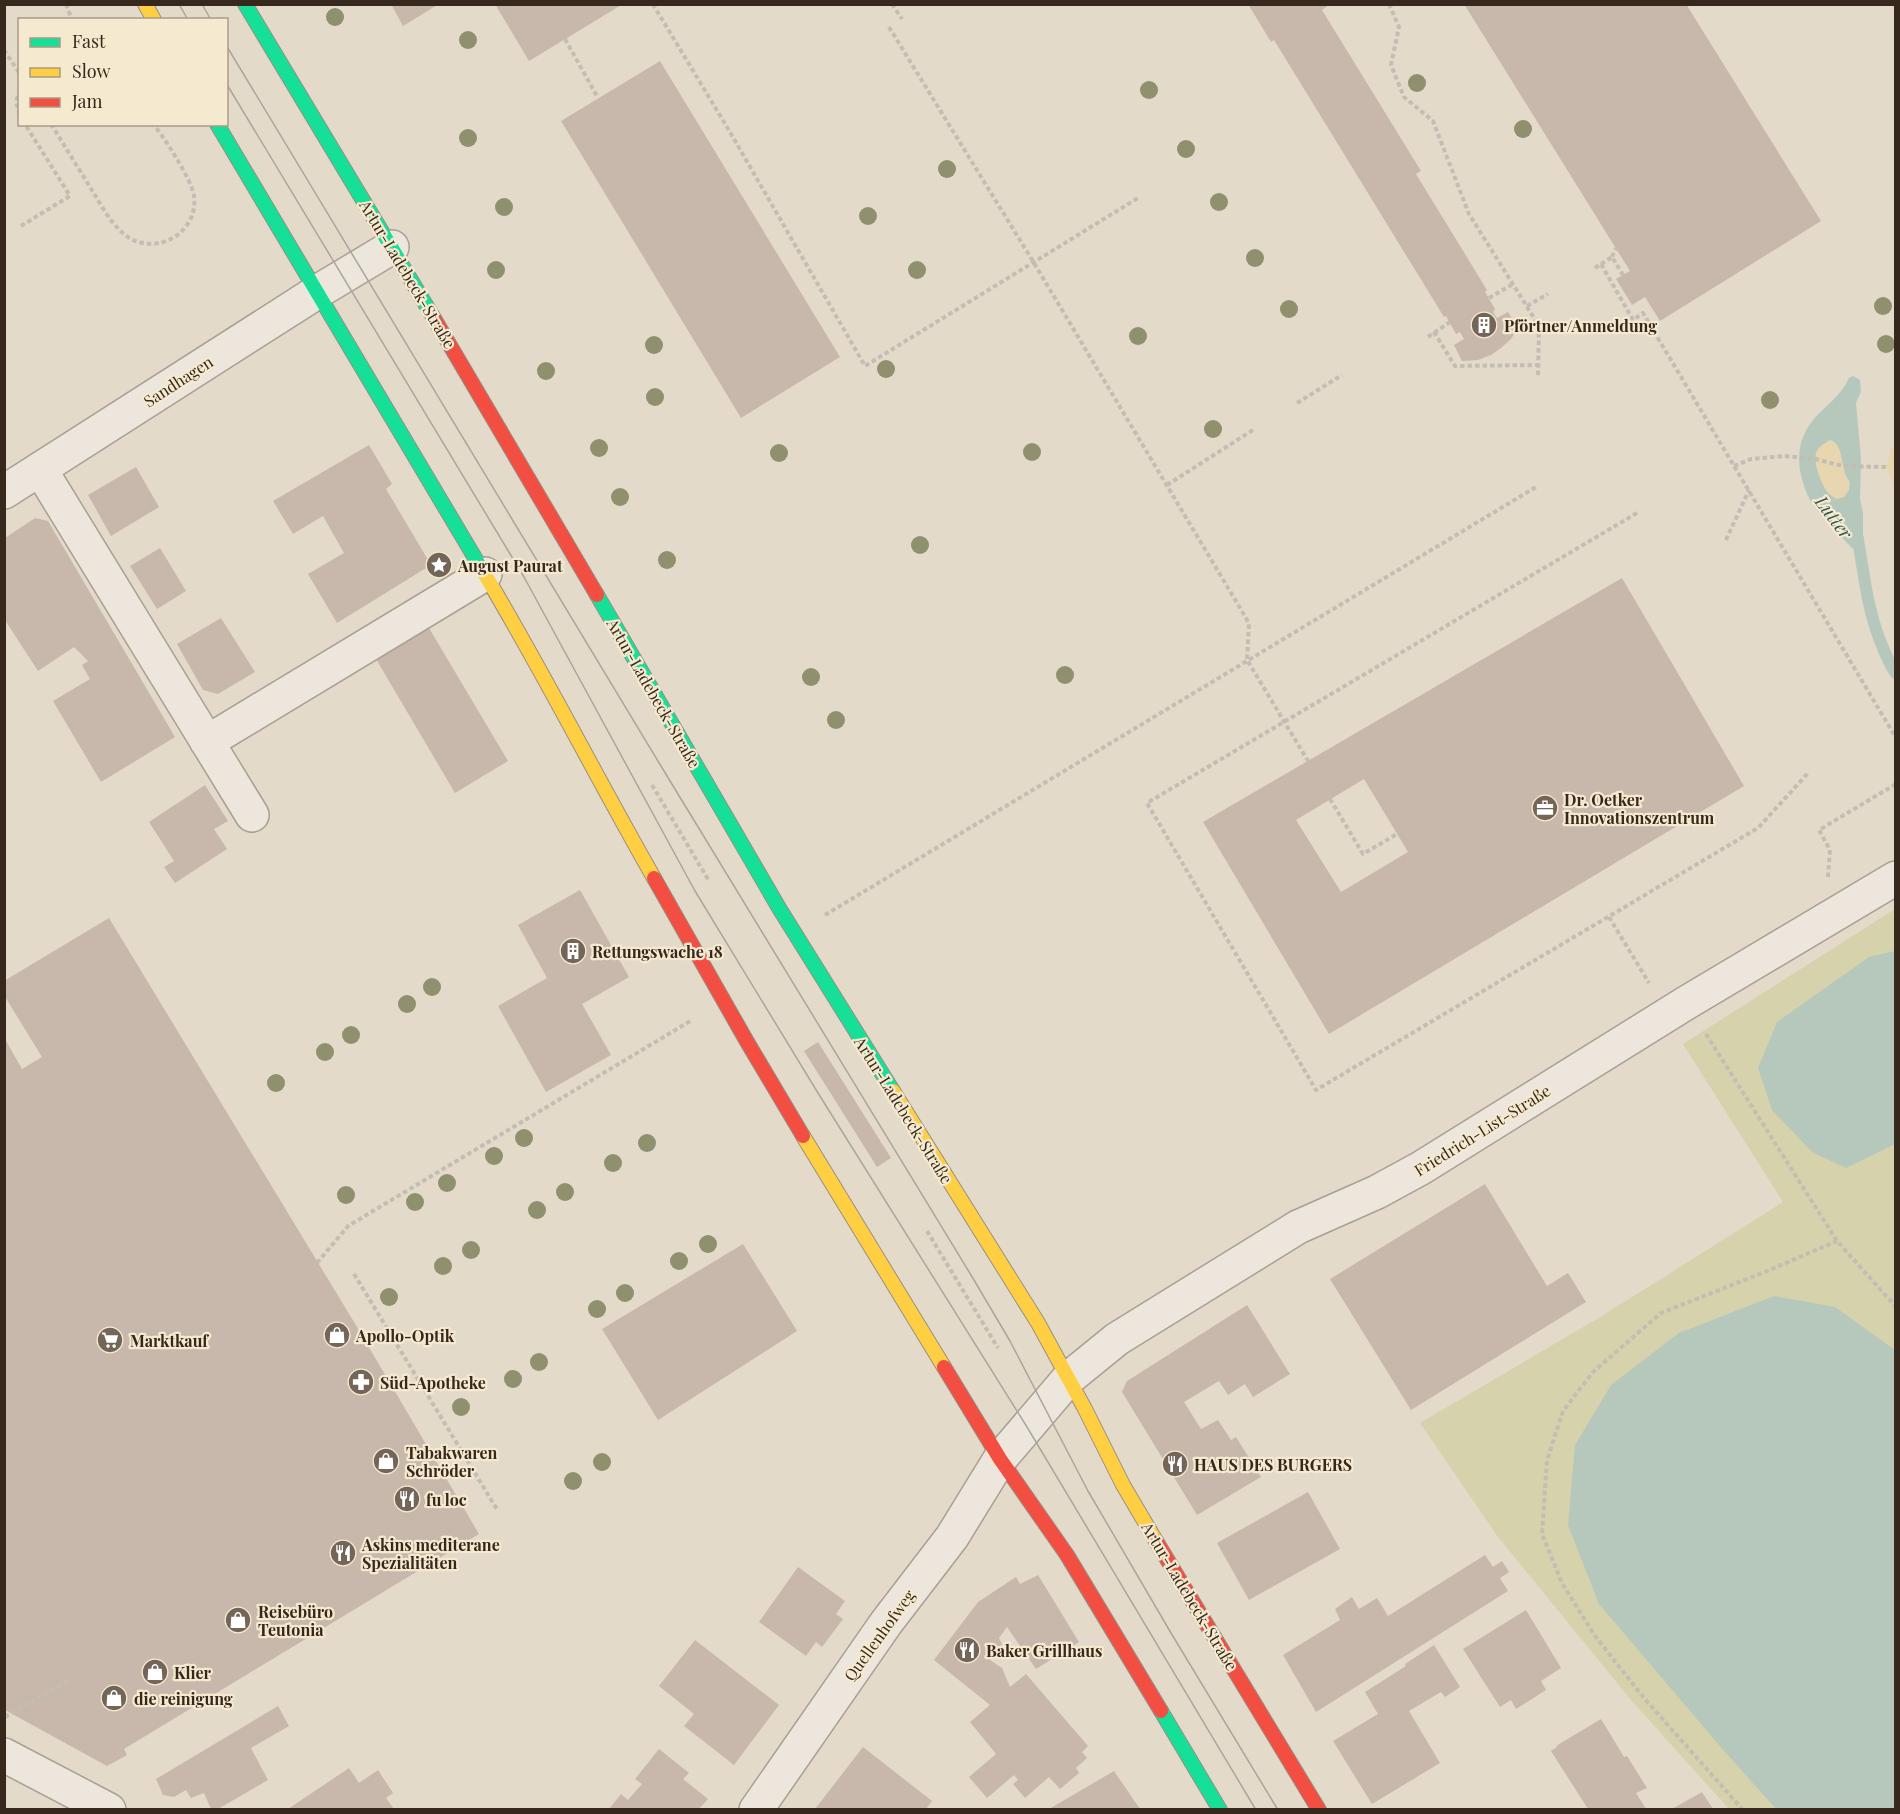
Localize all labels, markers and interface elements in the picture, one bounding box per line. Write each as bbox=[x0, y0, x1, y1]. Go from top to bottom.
legend bbox=[18, 18, 228, 126]
text: Fast bbox=[72, 29, 106, 53]
text: Slow bbox=[72, 59, 110, 83]
text: Jam bbox=[71, 89, 102, 113]
street label: Artur-Ladebeck-Straße bbox=[355, 195, 461, 352]
building icon: Pförtner/Anmeldung bbox=[1469, 310, 1499, 340]
place label: Pförtner/Anmeldung bbox=[1504, 315, 1657, 336]
street label: Sandhagen bbox=[139, 351, 217, 411]
water label: Lutter bbox=[1809, 490, 1859, 545]
place icon: August Paurat bbox=[424, 550, 454, 580]
place label: August Paurat bbox=[457, 555, 563, 576]
street label: Artur-Ladebeck-Straße bbox=[602, 614, 705, 772]
place label: Dr. Oetker Innovationszentrum bbox=[1564, 789, 1715, 828]
office icon: Dr. Oetker Innovationszentrum bbox=[1530, 793, 1560, 823]
building icon: Rettungswache 18 bbox=[558, 936, 588, 966]
place label: Rettungswache 18 bbox=[592, 941, 723, 962]
street label: Artur-Ladebeck-Straße bbox=[850, 1032, 958, 1187]
street label: Friedrich-List-Straße bbox=[1410, 1080, 1554, 1180]
shop icon: Apollo-Optik bbox=[322, 1320, 352, 1350]
supermarket icon: Marktkauf bbox=[95, 1325, 125, 1355]
place label: Apollo-Optik bbox=[355, 1325, 455, 1346]
place label: Marktkauf bbox=[130, 1330, 209, 1351]
pharmacy icon: Süd-Apotheke bbox=[346, 1367, 376, 1397]
place label: Süd-Apotheke bbox=[380, 1372, 486, 1393]
place label: Tabakwaren Schröder bbox=[406, 1442, 497, 1481]
shop icon: Tabakwaren Schröder bbox=[371, 1446, 401, 1476]
restaurant icon: HAUS DES BURGERS bbox=[1160, 1449, 1190, 1479]
place label: HAUS DES BURGERS bbox=[1194, 1454, 1352, 1475]
restaurant icon: fu loc bbox=[392, 1484, 422, 1514]
place label: fu loc bbox=[426, 1489, 467, 1510]
street label: Artur-Ladebeck-Straße bbox=[1137, 1517, 1243, 1674]
place label: Askins mediterane Spezialitäten bbox=[361, 1534, 500, 1573]
restaurant icon: Askins mediterane Spezialitäten bbox=[328, 1538, 358, 1568]
street label: Quellenhofweg bbox=[839, 1585, 920, 1685]
place label: Reisebüro Teutonia bbox=[258, 1601, 333, 1640]
shop icon: Reisebüro Teutonia bbox=[223, 1605, 253, 1635]
restaurant icon: Baker Grillhaus bbox=[952, 1635, 982, 1665]
place label: Baker Grillhaus bbox=[986, 1640, 1102, 1661]
shop icon: Klier bbox=[140, 1657, 170, 1687]
place label: Klier bbox=[174, 1662, 211, 1683]
shop icon: die reinigung bbox=[99, 1683, 129, 1713]
place label: die reinigung bbox=[134, 1688, 233, 1709]

